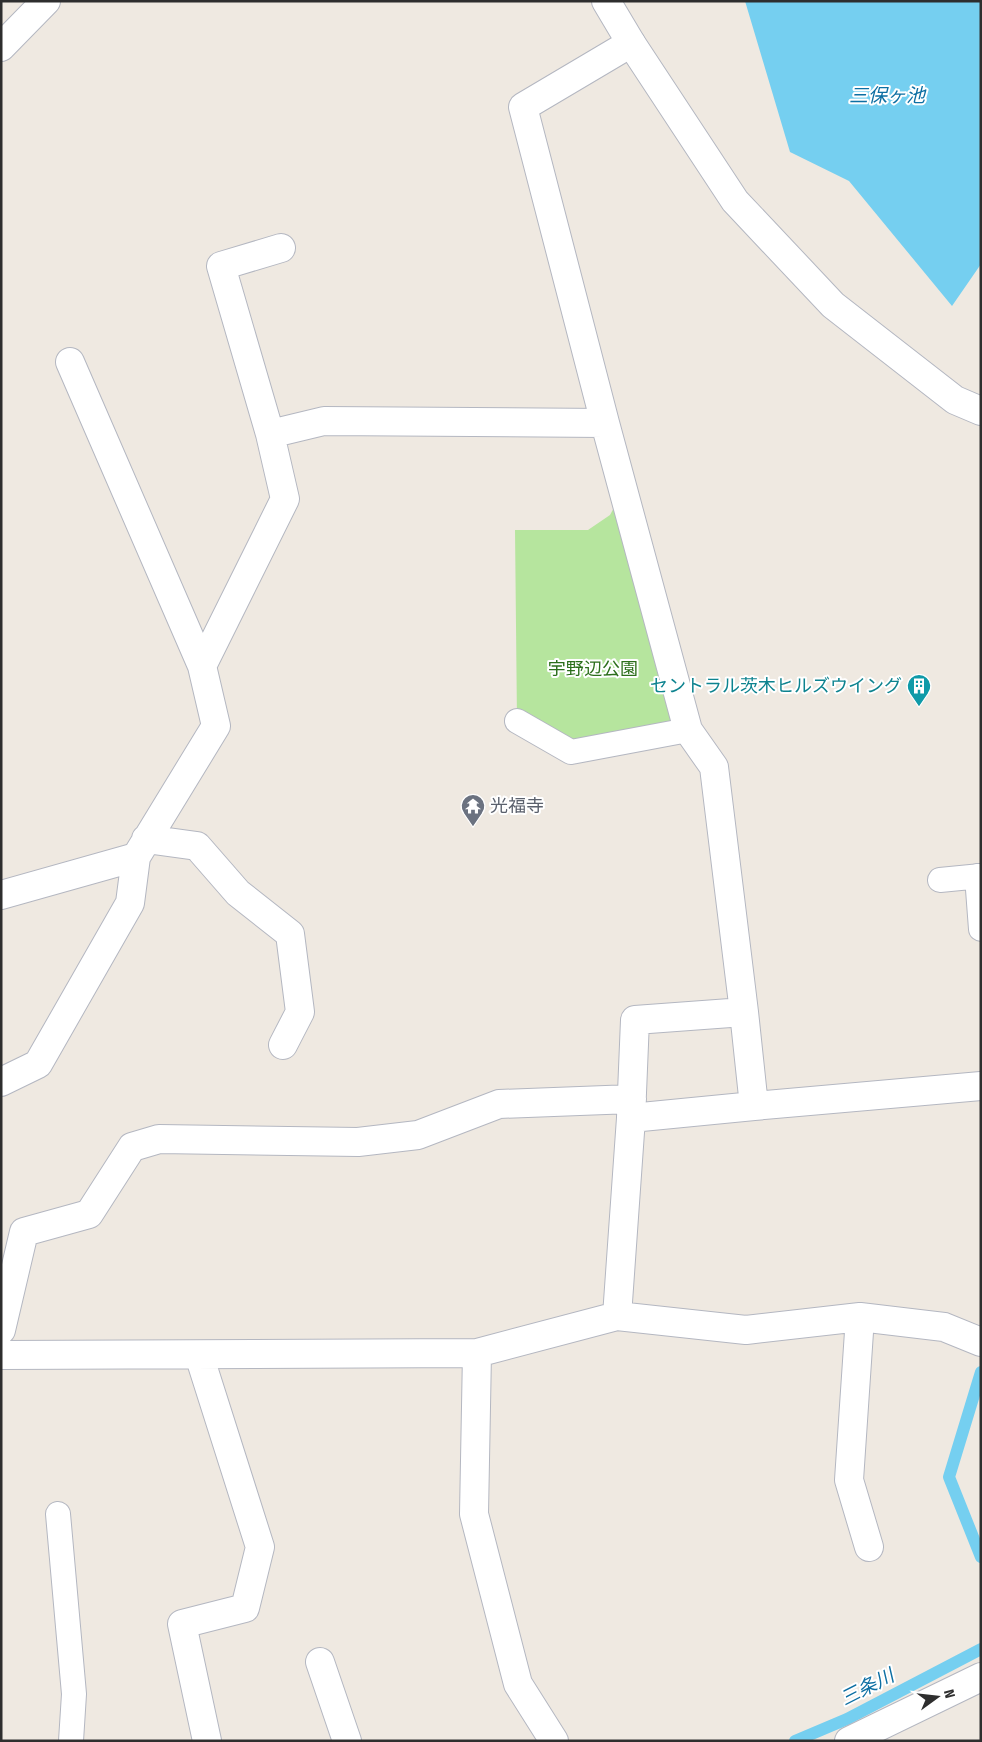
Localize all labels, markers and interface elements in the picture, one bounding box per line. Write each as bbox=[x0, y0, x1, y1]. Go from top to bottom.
water label: 三保ヶ池 bbox=[849, 84, 927, 107]
park label: 宇野辺公園 bbox=[548, 658, 638, 680]
building icon: セントラル茨木ヒルズウイング bbox=[906, 673, 932, 707]
place label: セントラル茨木ヒルズウイング bbox=[650, 675, 902, 697]
temple icon: 光福寺 bbox=[460, 793, 486, 827]
place label: 光福寺 bbox=[490, 795, 544, 817]
water label: 三条川 bbox=[836, 1663, 899, 1710]
north arrow bbox=[912, 1672, 962, 1722]
text: N bbox=[940, 1688, 958, 1700]

